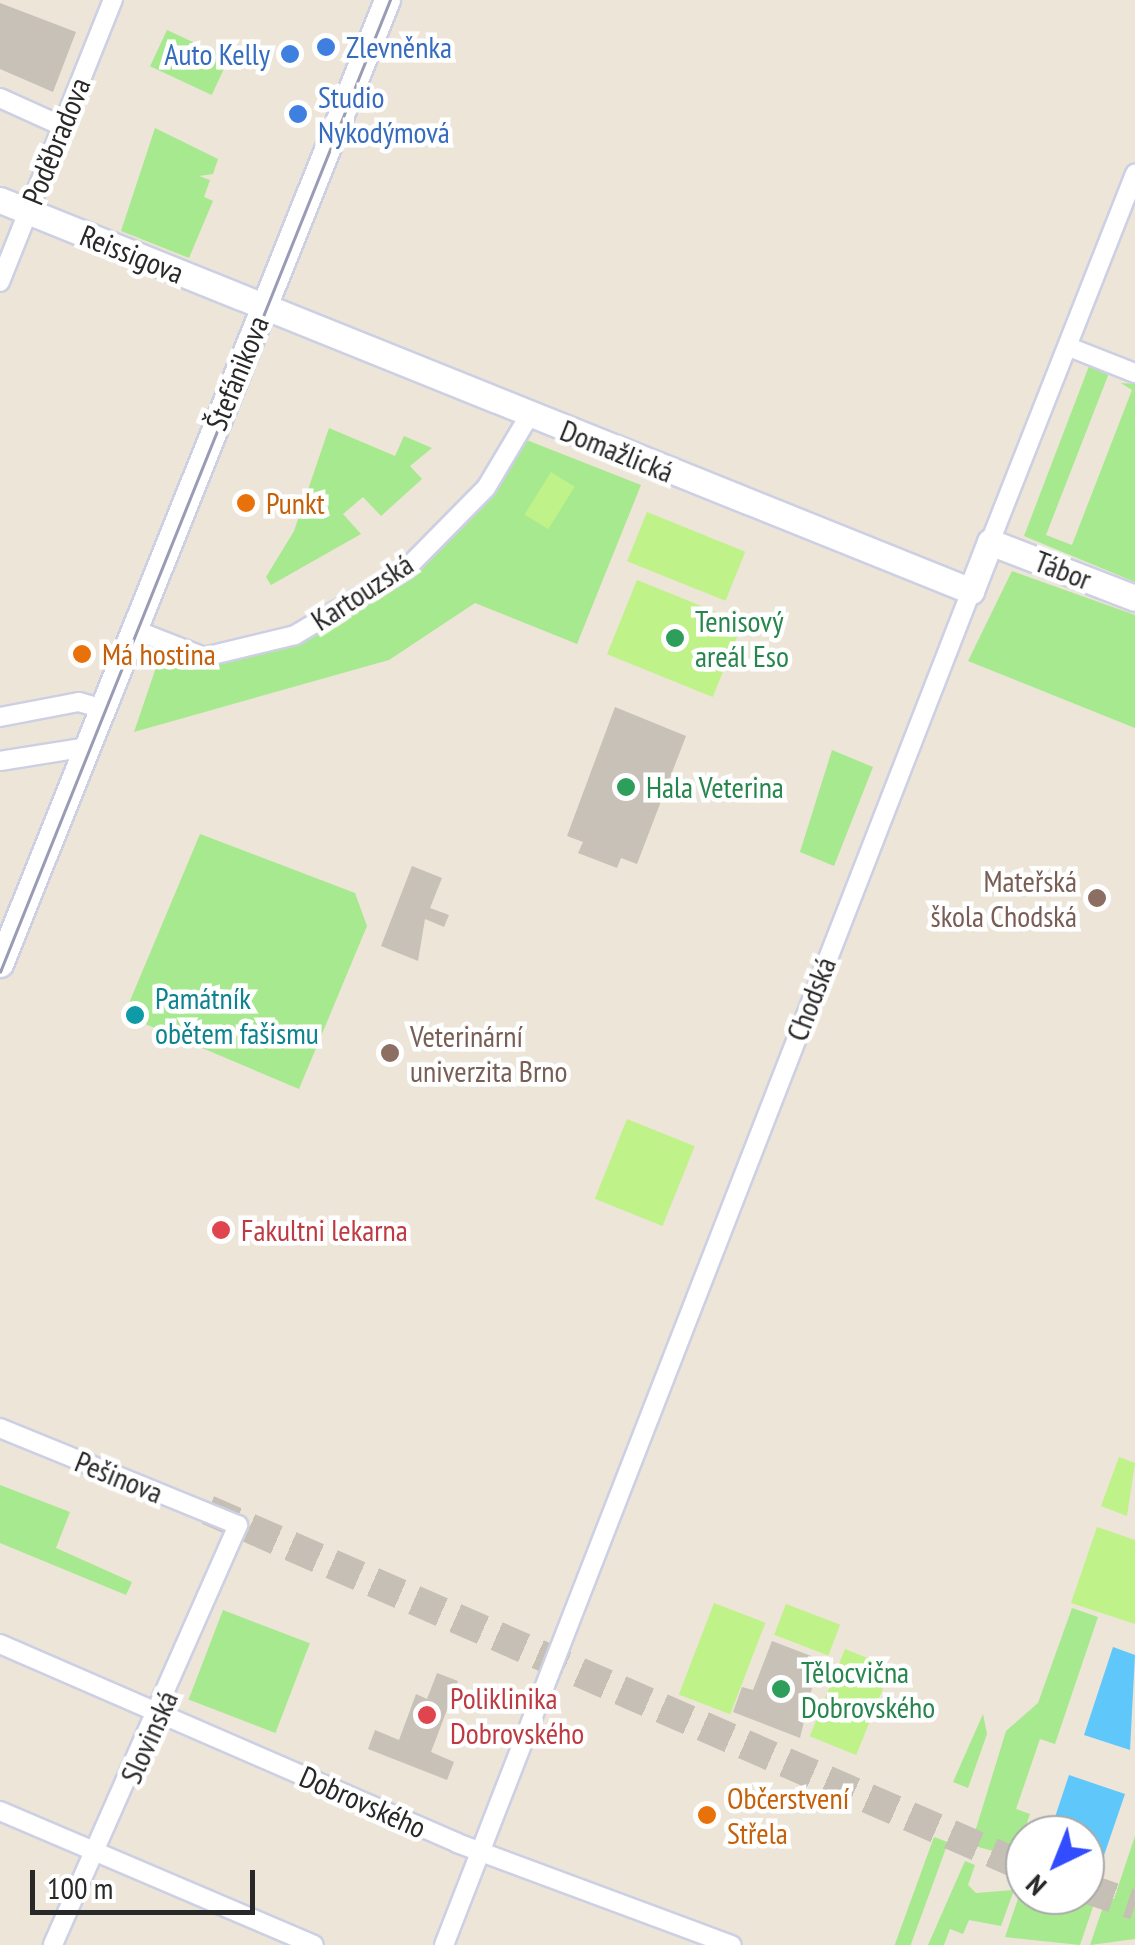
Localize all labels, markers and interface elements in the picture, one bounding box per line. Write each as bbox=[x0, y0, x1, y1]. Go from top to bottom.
place label: Zlevněnka bbox=[346, 29, 452, 65]
place label: Auto Kelly bbox=[164, 36, 270, 72]
marker: Zlevněnka bbox=[315, 36, 337, 58]
marker: Auto Kelly bbox=[279, 43, 301, 65]
street label: Poděbradova bbox=[14, 72, 98, 210]
place label: Studio Nykodýmová bbox=[318, 79, 450, 150]
marker: Studio Nykodýmová bbox=[287, 103, 309, 125]
street label: Reissigova bbox=[75, 217, 189, 291]
street label: Štefánikova bbox=[198, 311, 276, 435]
street label: Domažlická bbox=[555, 412, 679, 490]
place label: Punkt bbox=[266, 485, 325, 521]
marker: Punkt bbox=[235, 492, 257, 514]
street label: Tábor bbox=[1030, 543, 1096, 597]
street label: Kartouzská bbox=[305, 546, 419, 638]
place label: Tenisový areál Eso bbox=[695, 603, 789, 674]
marker: Tenisový areál Eso bbox=[664, 627, 686, 649]
place label: Má hostina bbox=[102, 636, 216, 672]
marker: Má hostina bbox=[71, 643, 93, 665]
place label: Hala Veterina bbox=[646, 769, 785, 805]
marker: Hala Veterina bbox=[615, 776, 637, 798]
place label: Mateřská škola Chodská bbox=[931, 863, 1077, 934]
marker: Mateřská škola Chodská bbox=[1086, 887, 1108, 909]
street label: Chodská bbox=[779, 952, 843, 1046]
place label: Památník obětem fašismu bbox=[155, 980, 319, 1050]
marker: Památník obětem fašismu bbox=[124, 1004, 146, 1026]
place label: Veterinární univerzita Brno bbox=[410, 1018, 567, 1088]
marker: Veterinární univerzita Brno bbox=[379, 1042, 401, 1064]
place label: Fakultni lekarna bbox=[241, 1212, 408, 1248]
marker: Fakultni lekarna bbox=[210, 1219, 232, 1241]
street label: Pešinova bbox=[70, 1443, 168, 1511]
place label: Tělocvična Dobrovského bbox=[801, 1654, 935, 1724]
marker: Tělocvična Dobrovského bbox=[770, 1678, 792, 1700]
place label: Poliklinika Dobrovského bbox=[450, 1680, 584, 1750]
street label: Slovinská bbox=[113, 1685, 185, 1789]
marker: Poliklinika Dobrovského bbox=[414, 1702, 440, 1728]
street label: Dobrovského bbox=[294, 1758, 432, 1846]
place label: Občerstvení Střela bbox=[727, 1780, 849, 1850]
marker: Občerstvení Střela bbox=[696, 1804, 718, 1826]
north arrow bbox=[1005, 1815, 1105, 1915]
scale bar bbox=[35, 1850, 260, 1912]
text: N bbox=[1017, 1867, 1054, 1905]
text: 100 m bbox=[47, 1868, 113, 1907]

